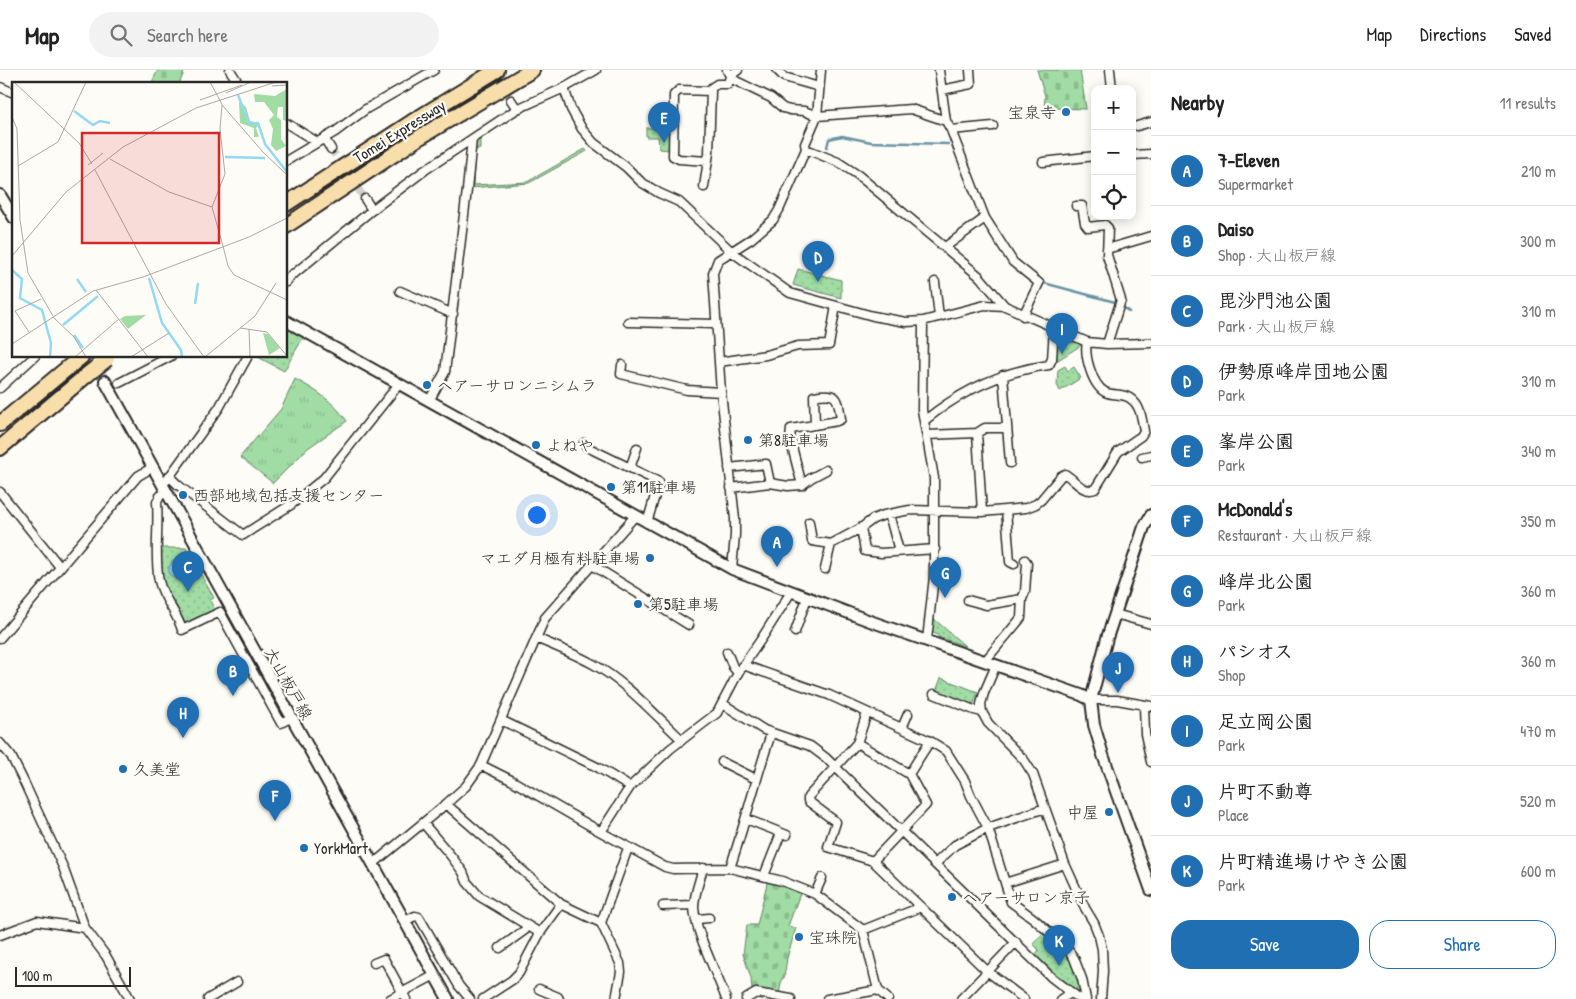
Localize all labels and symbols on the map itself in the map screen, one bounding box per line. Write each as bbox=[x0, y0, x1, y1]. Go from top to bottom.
inset map bbox=[12, 82, 288, 358]
street label: Tomei Expressway bbox=[349, 94, 449, 168]
place label: 宝泉寺 bbox=[1008, 101, 1056, 123]
pin: E bbox=[648, 102, 680, 143]
marker: 宝泉寺 bbox=[1060, 106, 1072, 118]
pin: D bbox=[802, 241, 834, 282]
pin: I bbox=[1046, 313, 1078, 354]
place label: ヘアーサロンニシムラ bbox=[437, 374, 597, 396]
marker: ヘアーサロンニシムラ bbox=[421, 379, 433, 391]
place label: 第8駐車場 bbox=[758, 429, 829, 451]
place label: よねや bbox=[546, 434, 594, 456]
marker: 第8駐車場 bbox=[742, 434, 754, 446]
marker: よねや bbox=[530, 439, 542, 451]
place label: 第11駐車場 bbox=[621, 476, 697, 498]
marker: 第11駐車場 bbox=[605, 481, 617, 493]
place label: 西部地域包括支援センター bbox=[193, 484, 384, 506]
marker: 西部地域包括支援センター bbox=[177, 489, 189, 501]
your location bbox=[524, 502, 550, 528]
pin: A bbox=[761, 526, 793, 567]
place label: マエダ月極有料駐車場 bbox=[480, 547, 640, 569]
pin: C bbox=[172, 551, 204, 592]
marker: マエダ月極有料駐車場 bbox=[644, 552, 656, 564]
pin: G bbox=[929, 557, 961, 598]
place label: 第5駐車場 bbox=[648, 593, 719, 615]
marker: 第5駐車場 bbox=[632, 598, 644, 610]
street label: 大山板戸線 bbox=[260, 643, 318, 723]
pin: J bbox=[1102, 652, 1134, 693]
pin: B bbox=[217, 655, 249, 696]
pin: H bbox=[167, 697, 199, 738]
place label: 久美堂 bbox=[133, 758, 181, 780]
marker: 久美堂 bbox=[117, 763, 129, 775]
pin: F bbox=[259, 780, 291, 821]
place label: 中屋 bbox=[1067, 801, 1099, 823]
marker: 中屋 bbox=[1103, 806, 1115, 818]
place label: YorkMart bbox=[314, 837, 368, 859]
marker: YorkMart bbox=[298, 842, 310, 854]
place label: ヘアーサロン京子 bbox=[962, 886, 1090, 908]
marker: ヘアーサロン京子 bbox=[946, 891, 958, 903]
pin: K bbox=[1043, 925, 1075, 966]
place label: 宝珠院 bbox=[809, 926, 857, 948]
marker: 宝珠院 bbox=[793, 931, 805, 943]
scale bar bbox=[15, 964, 131, 987]

